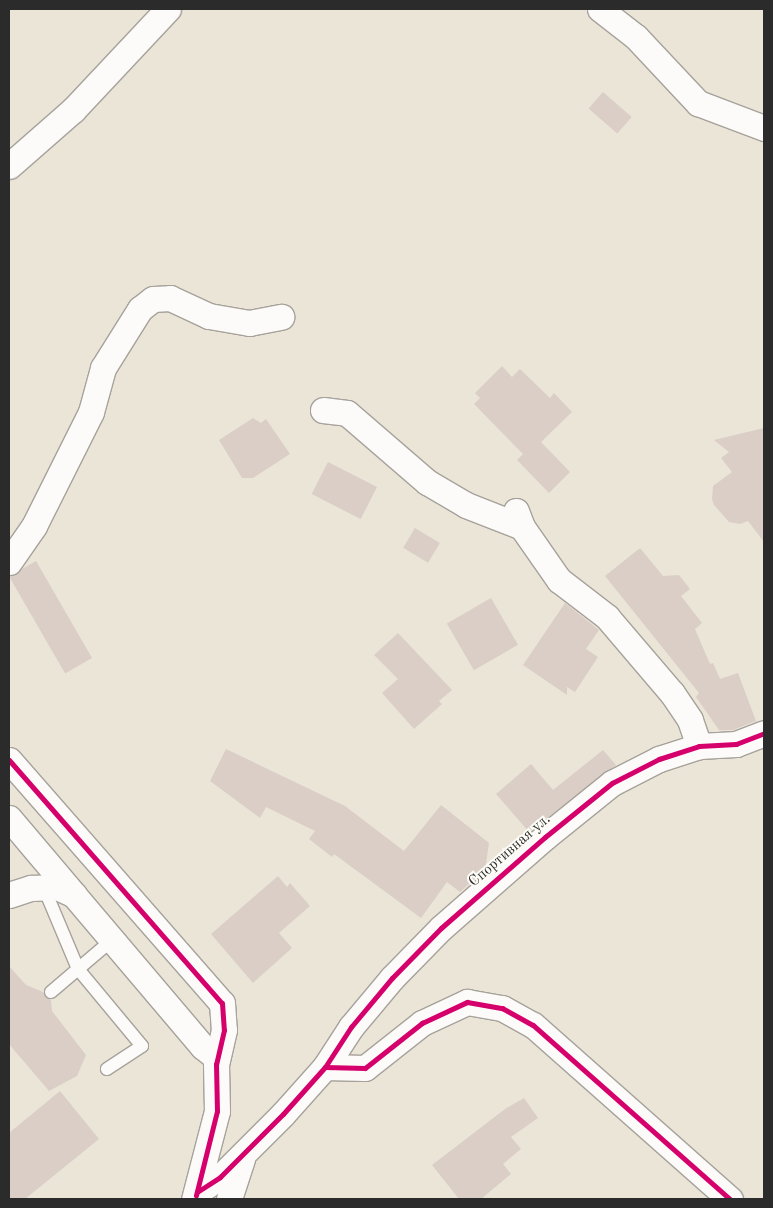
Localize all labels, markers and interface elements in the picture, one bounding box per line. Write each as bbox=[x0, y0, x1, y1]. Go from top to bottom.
street label: Спортивная ул. bbox=[465, 811, 555, 891]

